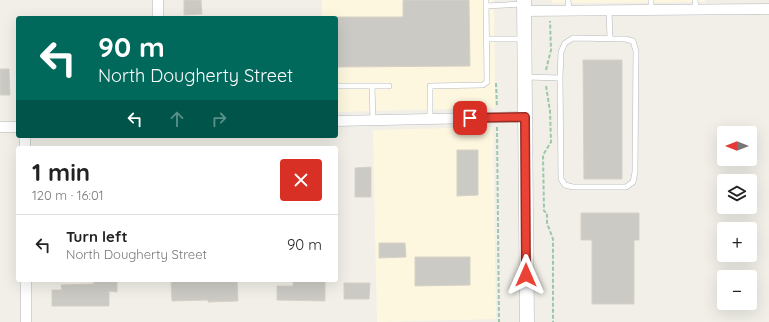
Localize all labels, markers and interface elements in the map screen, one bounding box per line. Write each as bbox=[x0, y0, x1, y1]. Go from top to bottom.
text: 90 m bbox=[98, 29, 165, 64]
icon: left bbox=[32, 32, 84, 84]
text: North Dougherty Street bbox=[98, 64, 293, 87]
pin bbox=[453, 101, 487, 135]
icon: arrive bbox=[459, 107, 481, 129]
icon: left bbox=[124, 108, 146, 130]
icon: ahead bbox=[166, 108, 188, 130]
icon: right bbox=[208, 108, 230, 130]
north arrow bbox=[717, 126, 757, 166]
map controls bbox=[717, 126, 757, 310]
text: 1 min bbox=[32, 157, 90, 187]
button: close bbox=[280, 159, 322, 201]
button: layers bbox=[717, 174, 757, 214]
text: 120 m · 16:01 bbox=[32, 187, 104, 203]
button: + bbox=[717, 222, 757, 262]
text: Turn left bbox=[66, 227, 128, 246]
icon: left bbox=[32, 234, 54, 256]
text: 90 m bbox=[287, 235, 322, 254]
text: North Dougherty Street bbox=[66, 246, 207, 262]
position arrow bbox=[505, 254, 547, 296]
button: − bbox=[717, 270, 757, 310]

